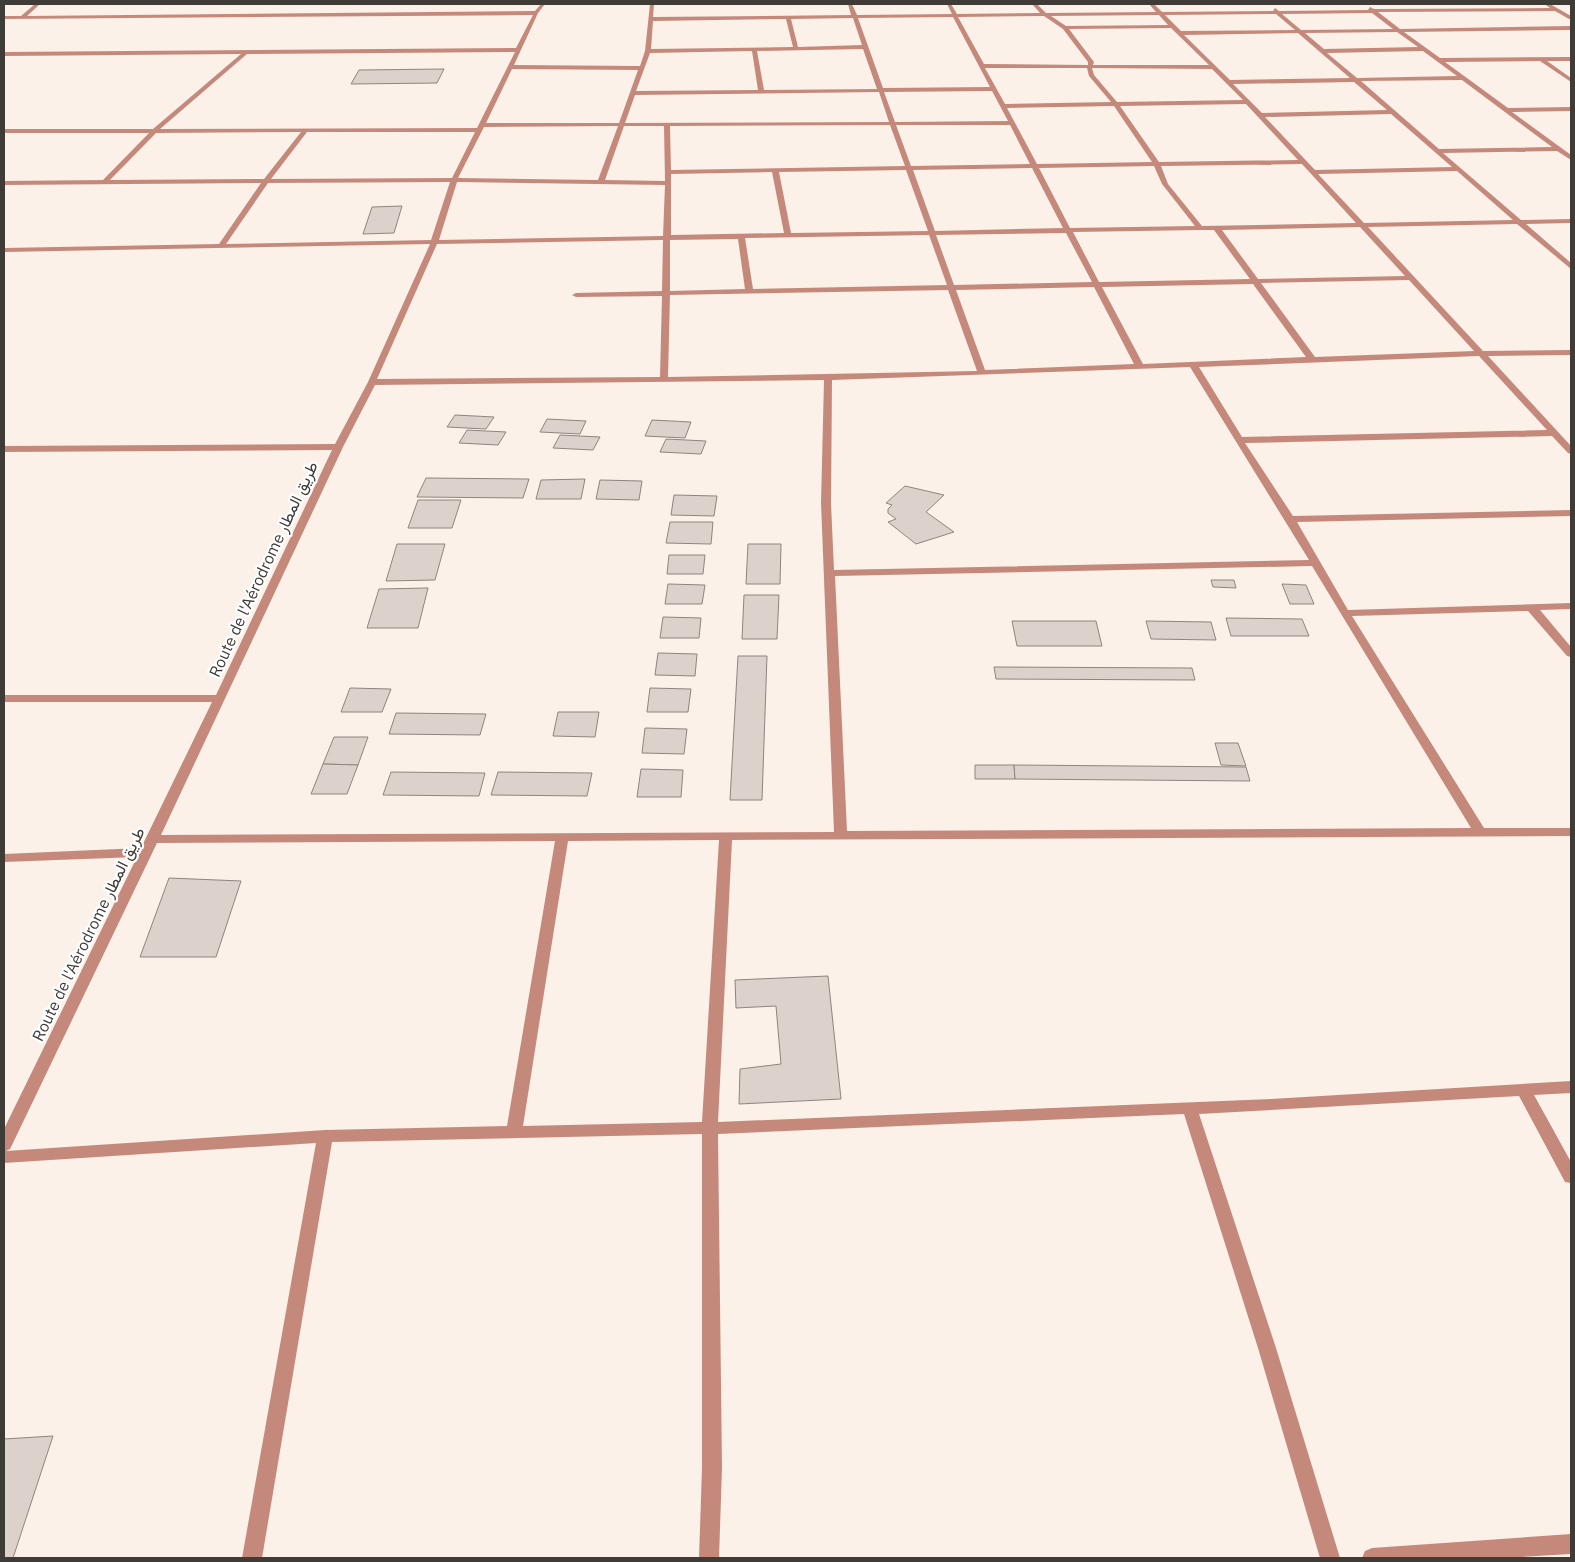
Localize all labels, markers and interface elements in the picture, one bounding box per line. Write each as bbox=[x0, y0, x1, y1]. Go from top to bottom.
street label: Route de l'Aérodrome طريق المطار bbox=[204, 458, 323, 680]
street label: Route de l'Aérodrome طريق المطار bbox=[27, 824, 149, 1045]

